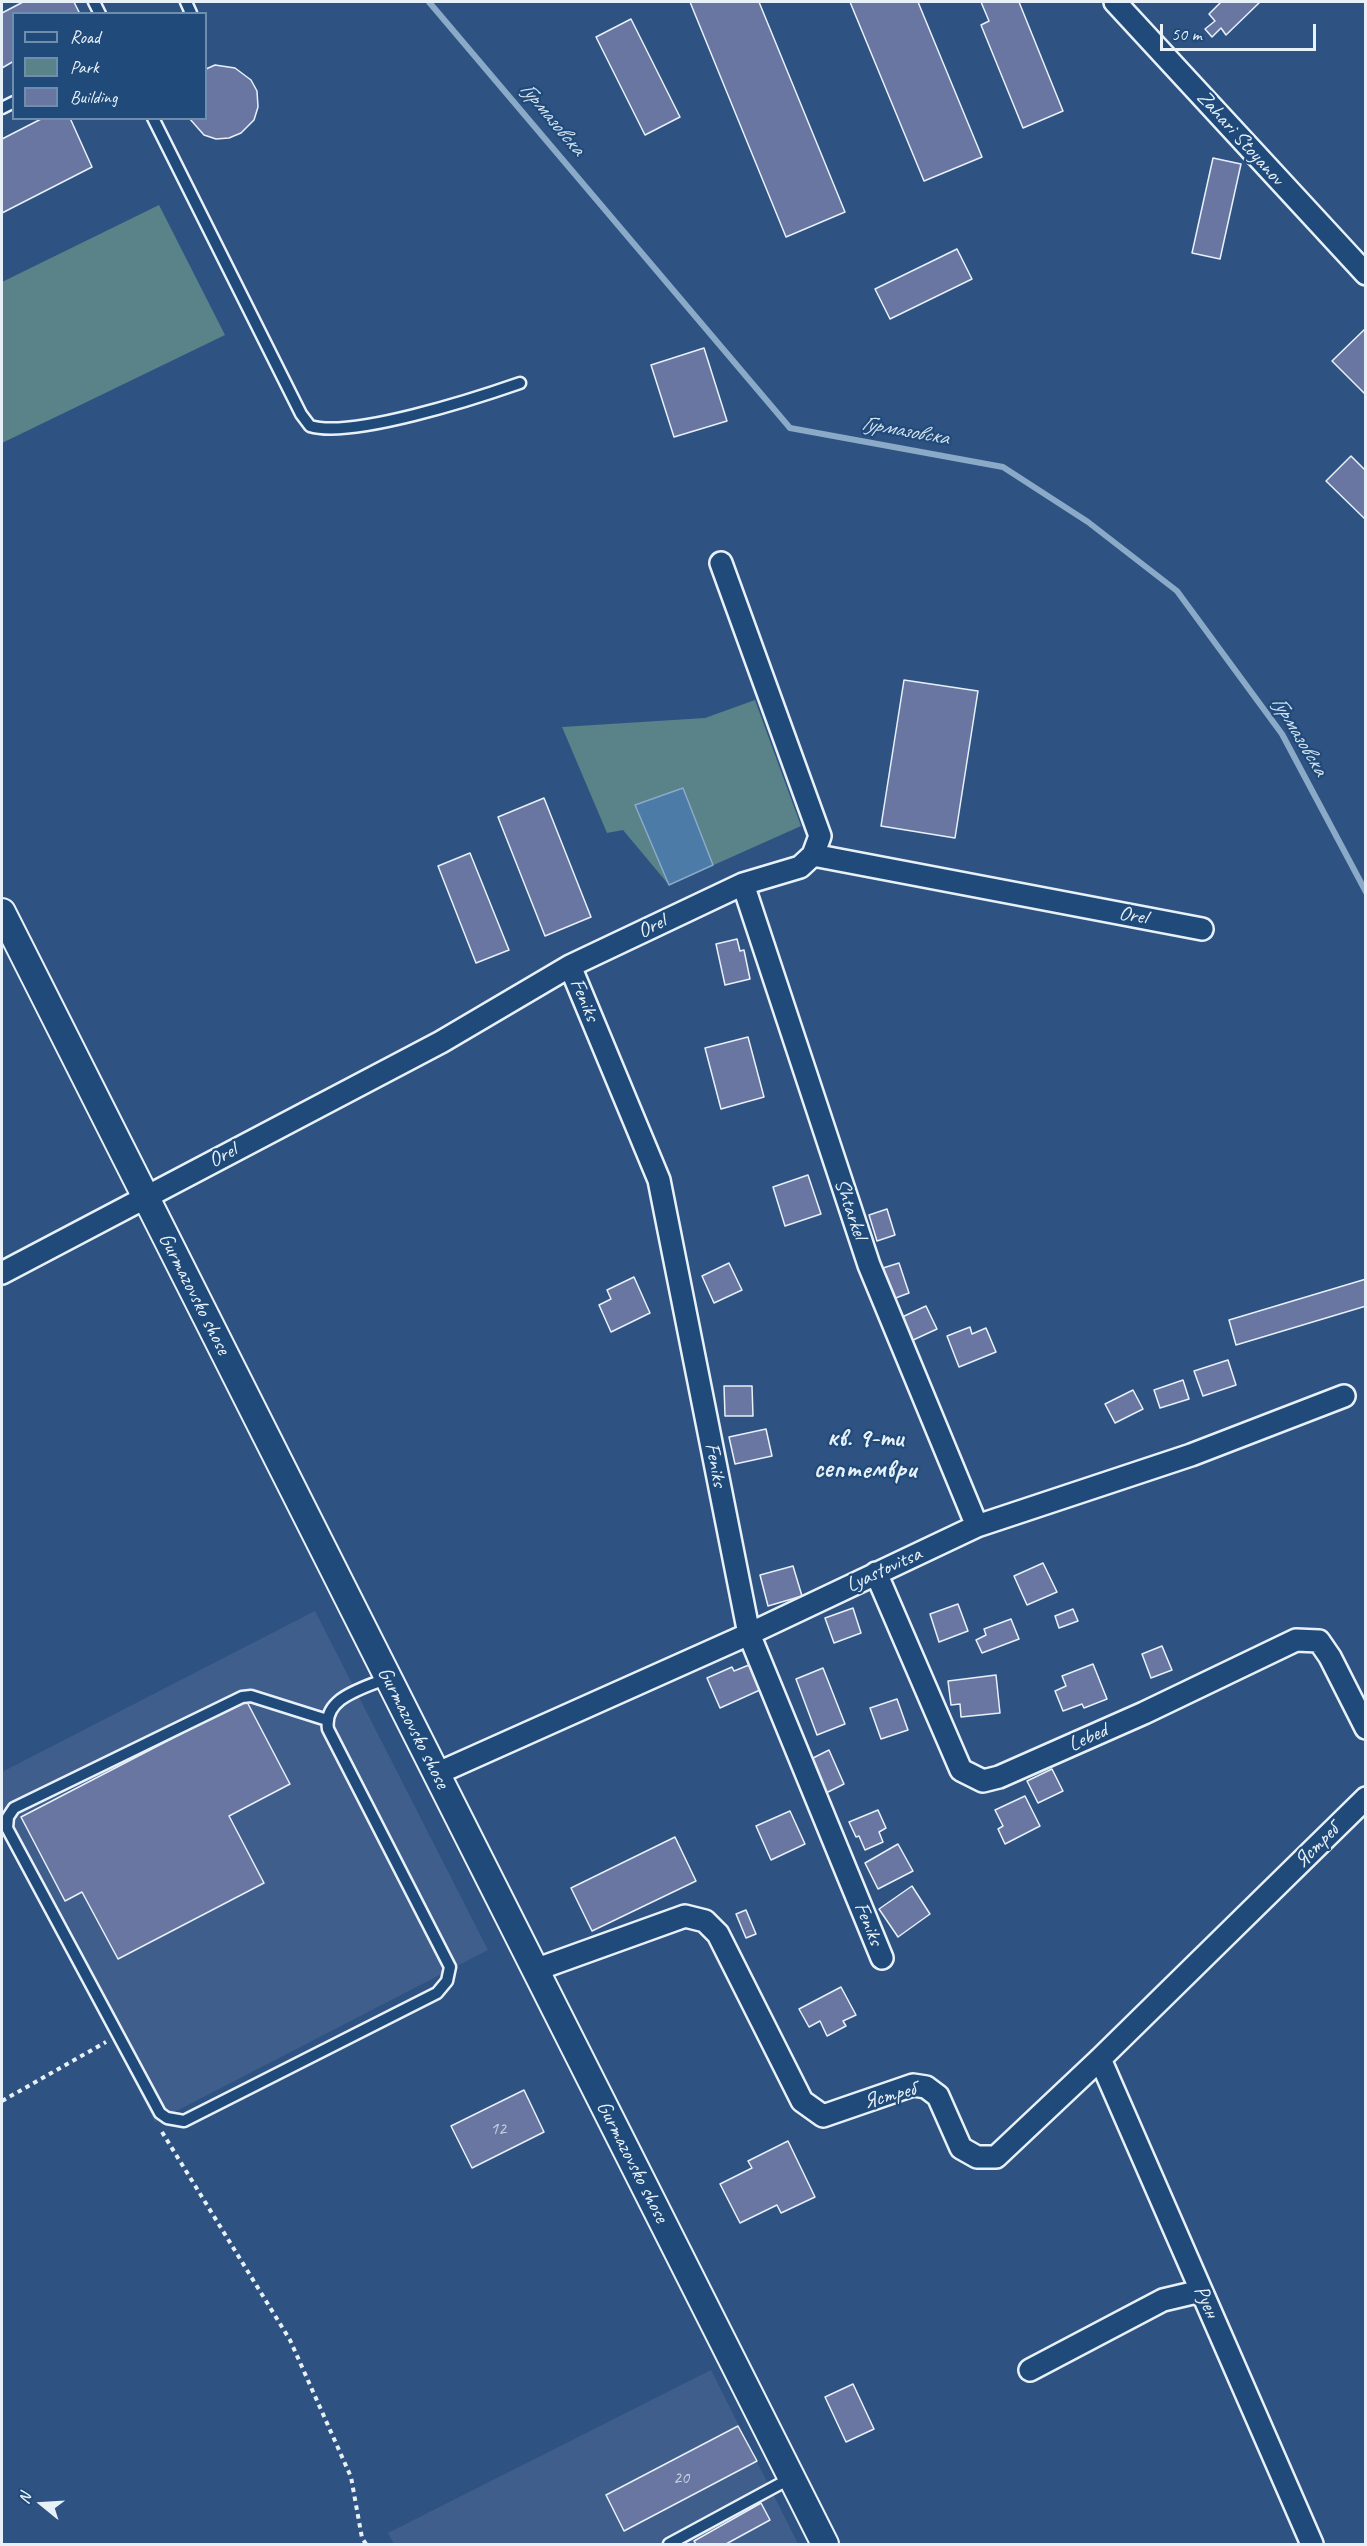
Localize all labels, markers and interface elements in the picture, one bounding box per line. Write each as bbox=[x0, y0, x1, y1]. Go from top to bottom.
legend bbox=[12, 12, 207, 120]
scale bar bbox=[1163, 12, 1319, 50]
text: 50 m bbox=[1171, 23, 1202, 45]
text: Road bbox=[70, 26, 100, 48]
text: Park bbox=[70, 56, 99, 78]
water label: Гурмазовска bbox=[514, 77, 590, 161]
street label: Zahari Stoyanov bbox=[1191, 85, 1289, 191]
text: Building bbox=[70, 86, 117, 108]
water label: Гурмазовска bbox=[859, 410, 951, 452]
water label: Гурмазовска bbox=[1265, 691, 1333, 781]
street label: Orel bbox=[1117, 901, 1149, 931]
street label: Orel bbox=[634, 909, 670, 945]
street label: Feniks bbox=[564, 975, 604, 1025]
street label: Orel bbox=[205, 1138, 241, 1174]
street label: Shtarkel bbox=[828, 1176, 872, 1242]
street label: Gurmazovsko shose bbox=[153, 1229, 235, 1359]
district label: кв. 9-ти септември bbox=[814, 1423, 916, 1486]
street label: Feniks bbox=[698, 1441, 732, 1489]
street label: Lyastovitsa bbox=[842, 1542, 926, 1598]
street label: Gurmazovsko shose bbox=[372, 1663, 454, 1793]
street label: Lebed bbox=[1065, 1718, 1111, 1758]
street label: Ястреб bbox=[1289, 1818, 1345, 1874]
street label: Feniks bbox=[848, 1899, 888, 1949]
street label: Ястреб bbox=[861, 2077, 919, 2115]
street label: Gurmazovsko shose bbox=[591, 2097, 673, 2227]
house number: 12 bbox=[490, 2118, 506, 2140]
street label: Руен bbox=[1188, 2282, 1224, 2322]
house number: 20 bbox=[673, 2467, 689, 2489]
north arrow bbox=[12, 2474, 72, 2534]
text: N bbox=[14, 2491, 36, 2506]

